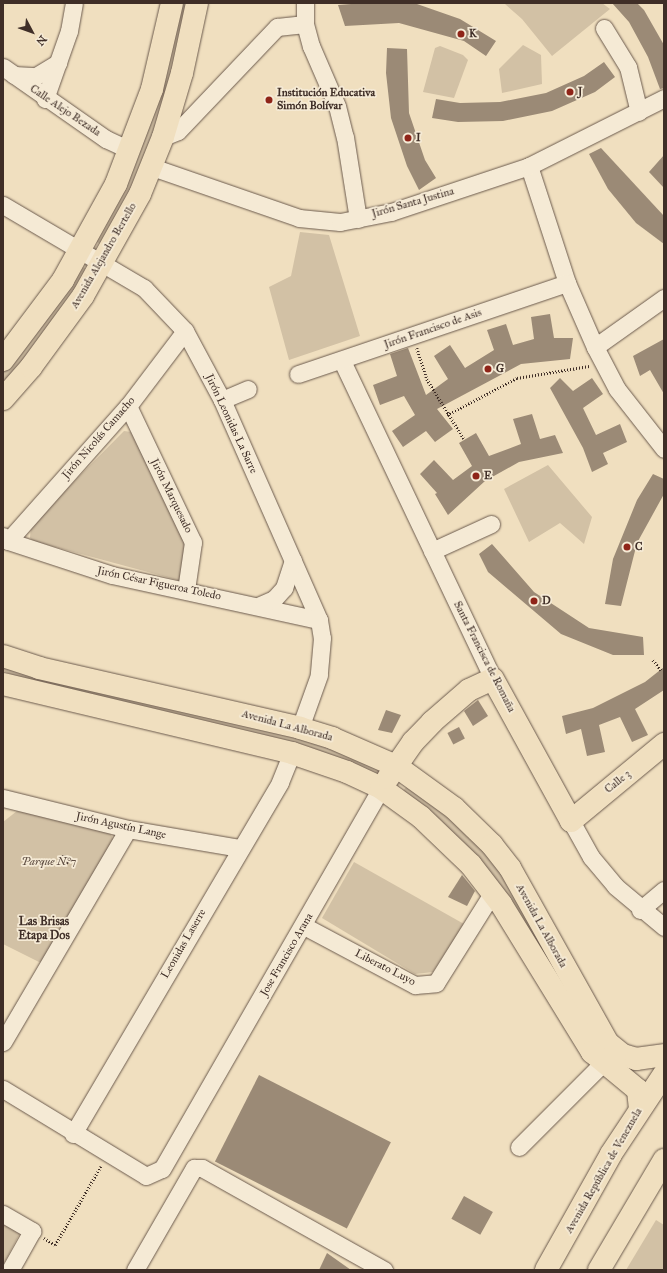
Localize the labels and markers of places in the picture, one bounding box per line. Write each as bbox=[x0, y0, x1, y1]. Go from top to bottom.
place label: K bbox=[469, 27, 477, 41]
marker: K bbox=[456, 29, 466, 39]
place label: J bbox=[578, 85, 582, 99]
place label: Institución Educativa Simón Bolívar bbox=[277, 87, 375, 113]
marker: J bbox=[565, 87, 575, 97]
marker: Institución Educativa Simón Bolívar bbox=[264, 95, 274, 105]
place label: I bbox=[416, 131, 421, 145]
marker: I bbox=[403, 133, 413, 143]
place label: G bbox=[496, 362, 504, 376]
marker: G bbox=[483, 364, 493, 374]
place label: E bbox=[484, 469, 492, 483]
marker: E bbox=[471, 471, 481, 481]
place label: C bbox=[635, 540, 642, 554]
marker: C bbox=[622, 542, 632, 552]
place label: D bbox=[542, 594, 551, 608]
marker: D bbox=[529, 596, 539, 606]

